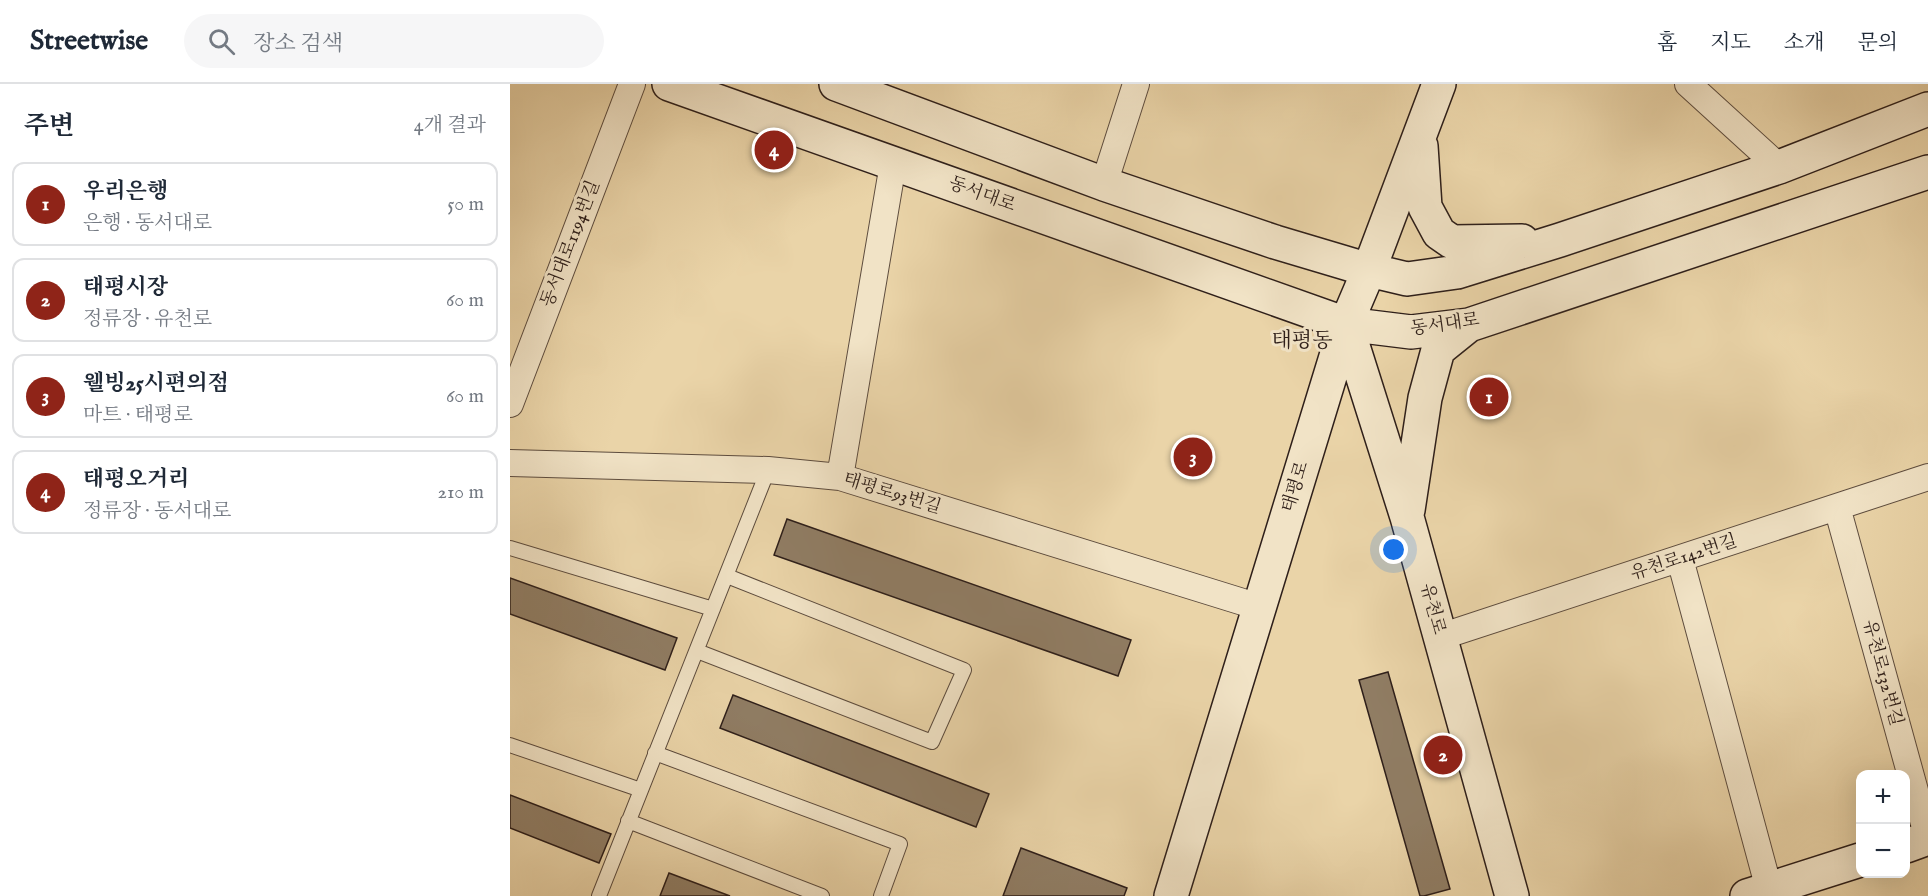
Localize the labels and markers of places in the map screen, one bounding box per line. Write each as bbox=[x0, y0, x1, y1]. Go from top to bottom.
pin: 4 bbox=[754, 128, 794, 172]
pin: 1 bbox=[1470, 374, 1508, 420]
pin: 3 bbox=[1174, 434, 1212, 479]
pin: 2 bbox=[1424, 732, 1462, 778]

